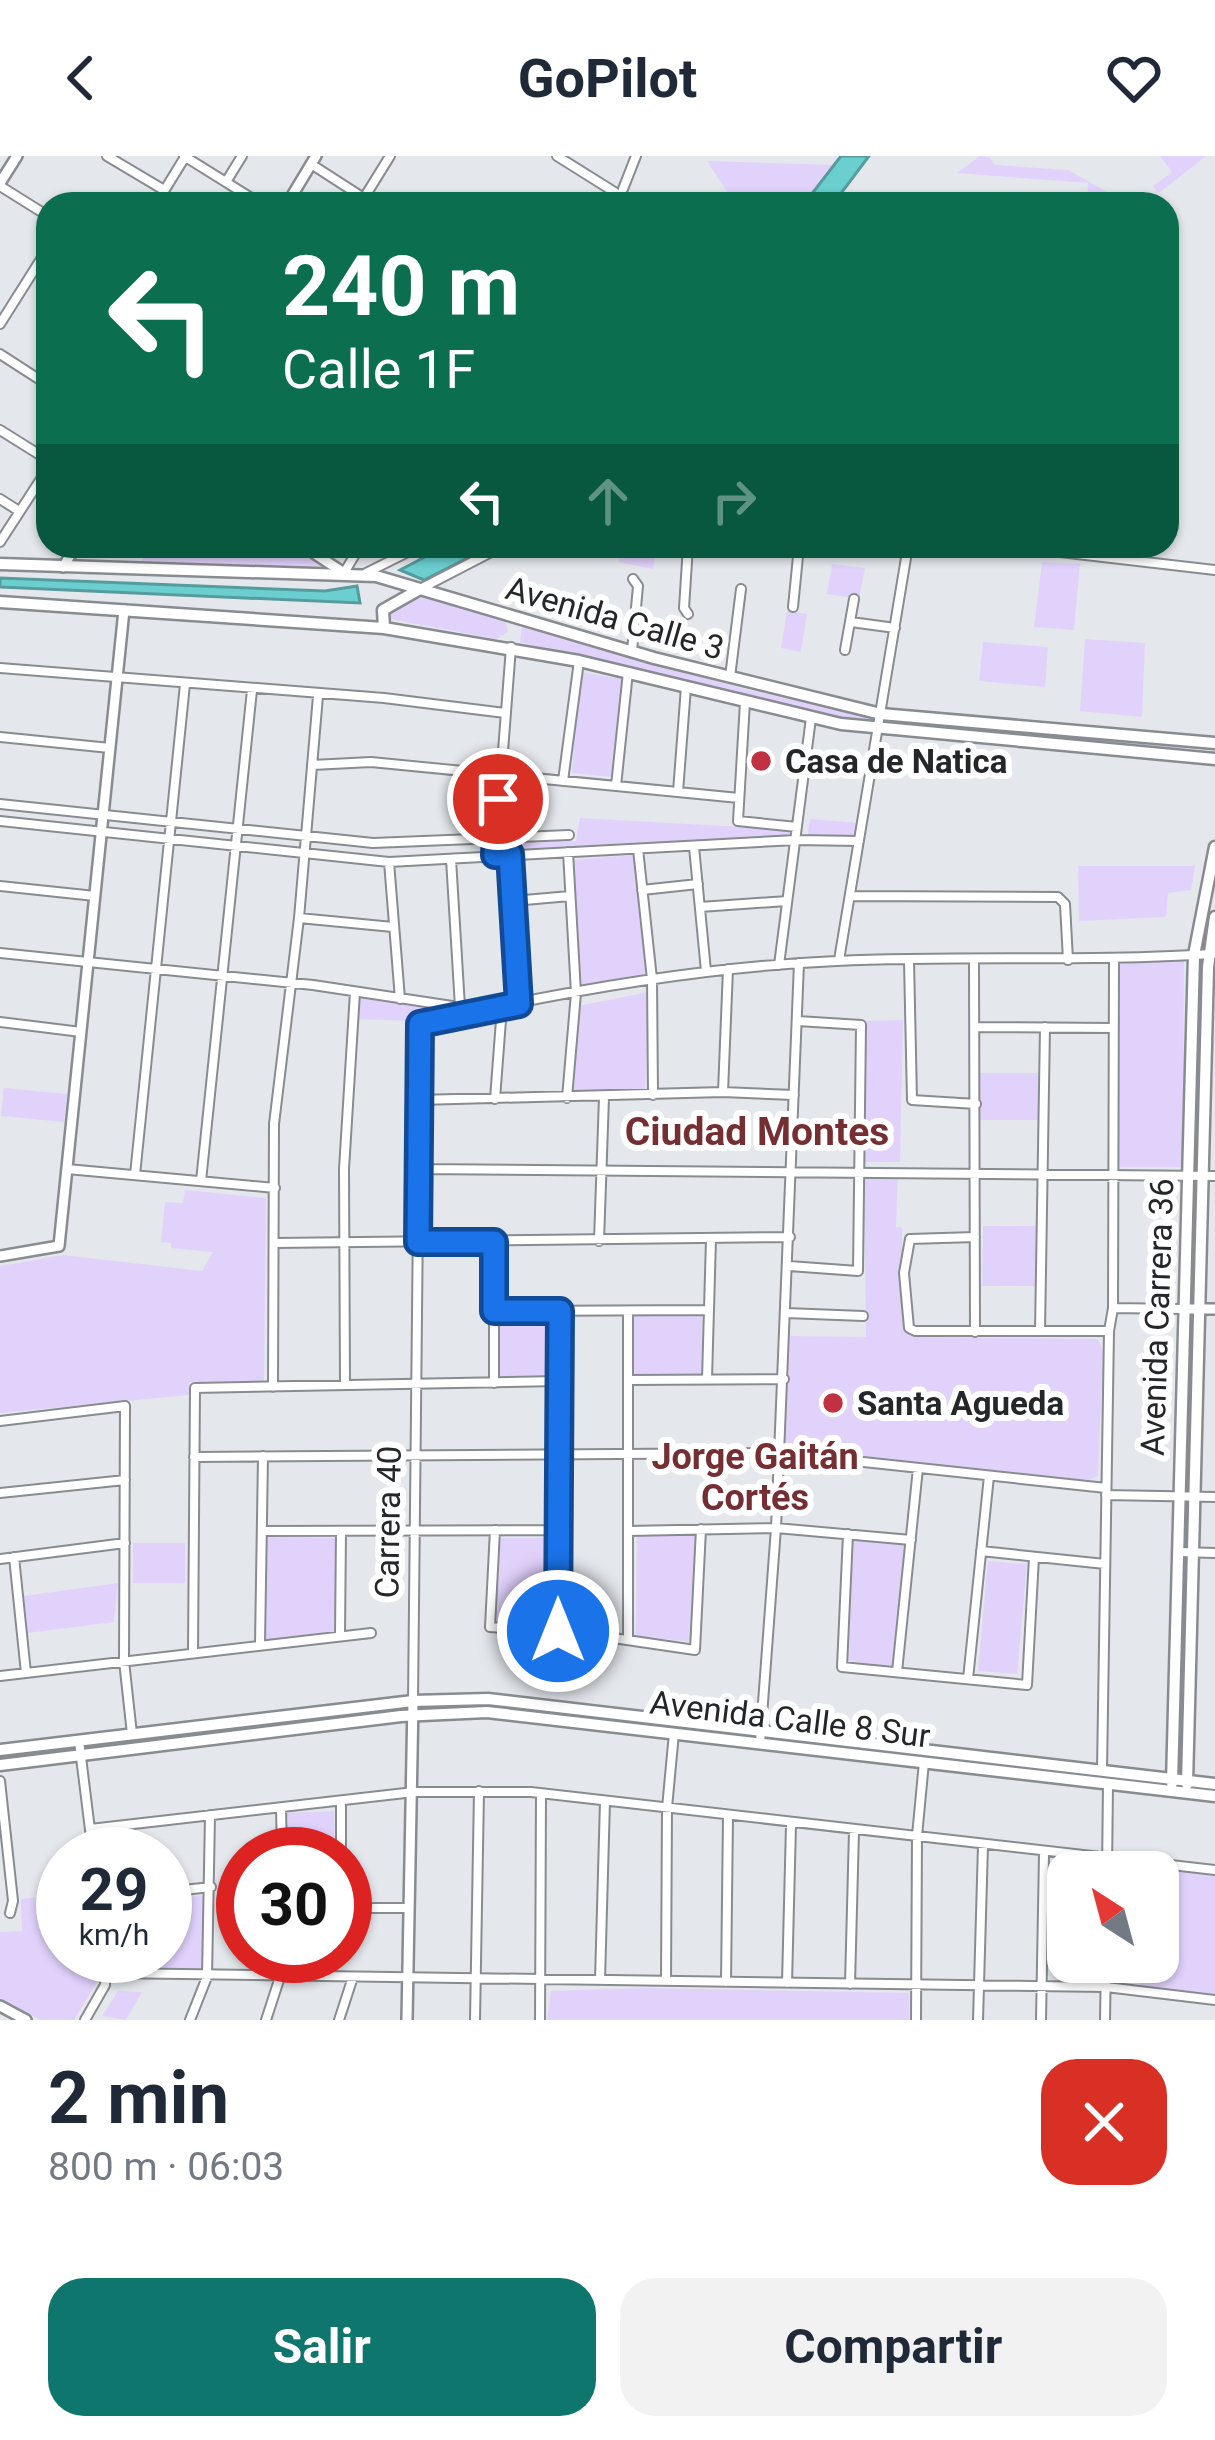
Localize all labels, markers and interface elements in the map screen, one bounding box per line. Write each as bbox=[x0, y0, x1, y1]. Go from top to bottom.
icon: back bbox=[48, 45, 114, 111]
icon: heart bbox=[1101, 45, 1167, 111]
text: GoPilot bbox=[518, 47, 697, 110]
text: 240 m bbox=[282, 237, 520, 336]
icon: left bbox=[84, 240, 240, 396]
text: Calle 1F bbox=[282, 338, 475, 401]
icon: left bbox=[449, 468, 515, 534]
icon: ahead bbox=[575, 468, 641, 534]
icon: right bbox=[701, 468, 767, 534]
street label: Avenida Calle 3 bbox=[502, 568, 728, 668]
place label: Casa de Natica bbox=[785, 742, 1007, 781]
pin bbox=[447, 748, 549, 850]
marker: Casa de Natica bbox=[748, 748, 774, 774]
icon: arrive bbox=[465, 766, 531, 832]
district label: Ciudad Montes bbox=[625, 1109, 889, 1155]
street label: Avenida Carrera 36 bbox=[1133, 1178, 1181, 1456]
place label: Santa Agueda bbox=[857, 1384, 1064, 1423]
marker: Santa Agueda bbox=[820, 1390, 846, 1416]
district label: Jorge Gaitán Cortés bbox=[651, 1436, 859, 1519]
street label: Carrera 40 bbox=[367, 1445, 409, 1599]
position arrow bbox=[495, 1568, 621, 1694]
street label: Avenida Calle 8 Sur bbox=[648, 1682, 932, 1756]
speed limit sign: 30 bbox=[216, 1827, 372, 1983]
north arrow bbox=[1047, 1851, 1179, 1983]
map controls bbox=[1047, 1851, 1179, 1983]
text: 29 bbox=[80, 1854, 148, 1925]
text: km/h bbox=[79, 1917, 149, 1952]
text: 2 min bbox=[48, 2056, 229, 2141]
button: close bbox=[1041, 2059, 1167, 2185]
text: 800 m · 06:03 bbox=[48, 2144, 284, 2190]
button: Salir bbox=[48, 2278, 596, 2416]
button: Compartir bbox=[620, 2278, 1167, 2416]

